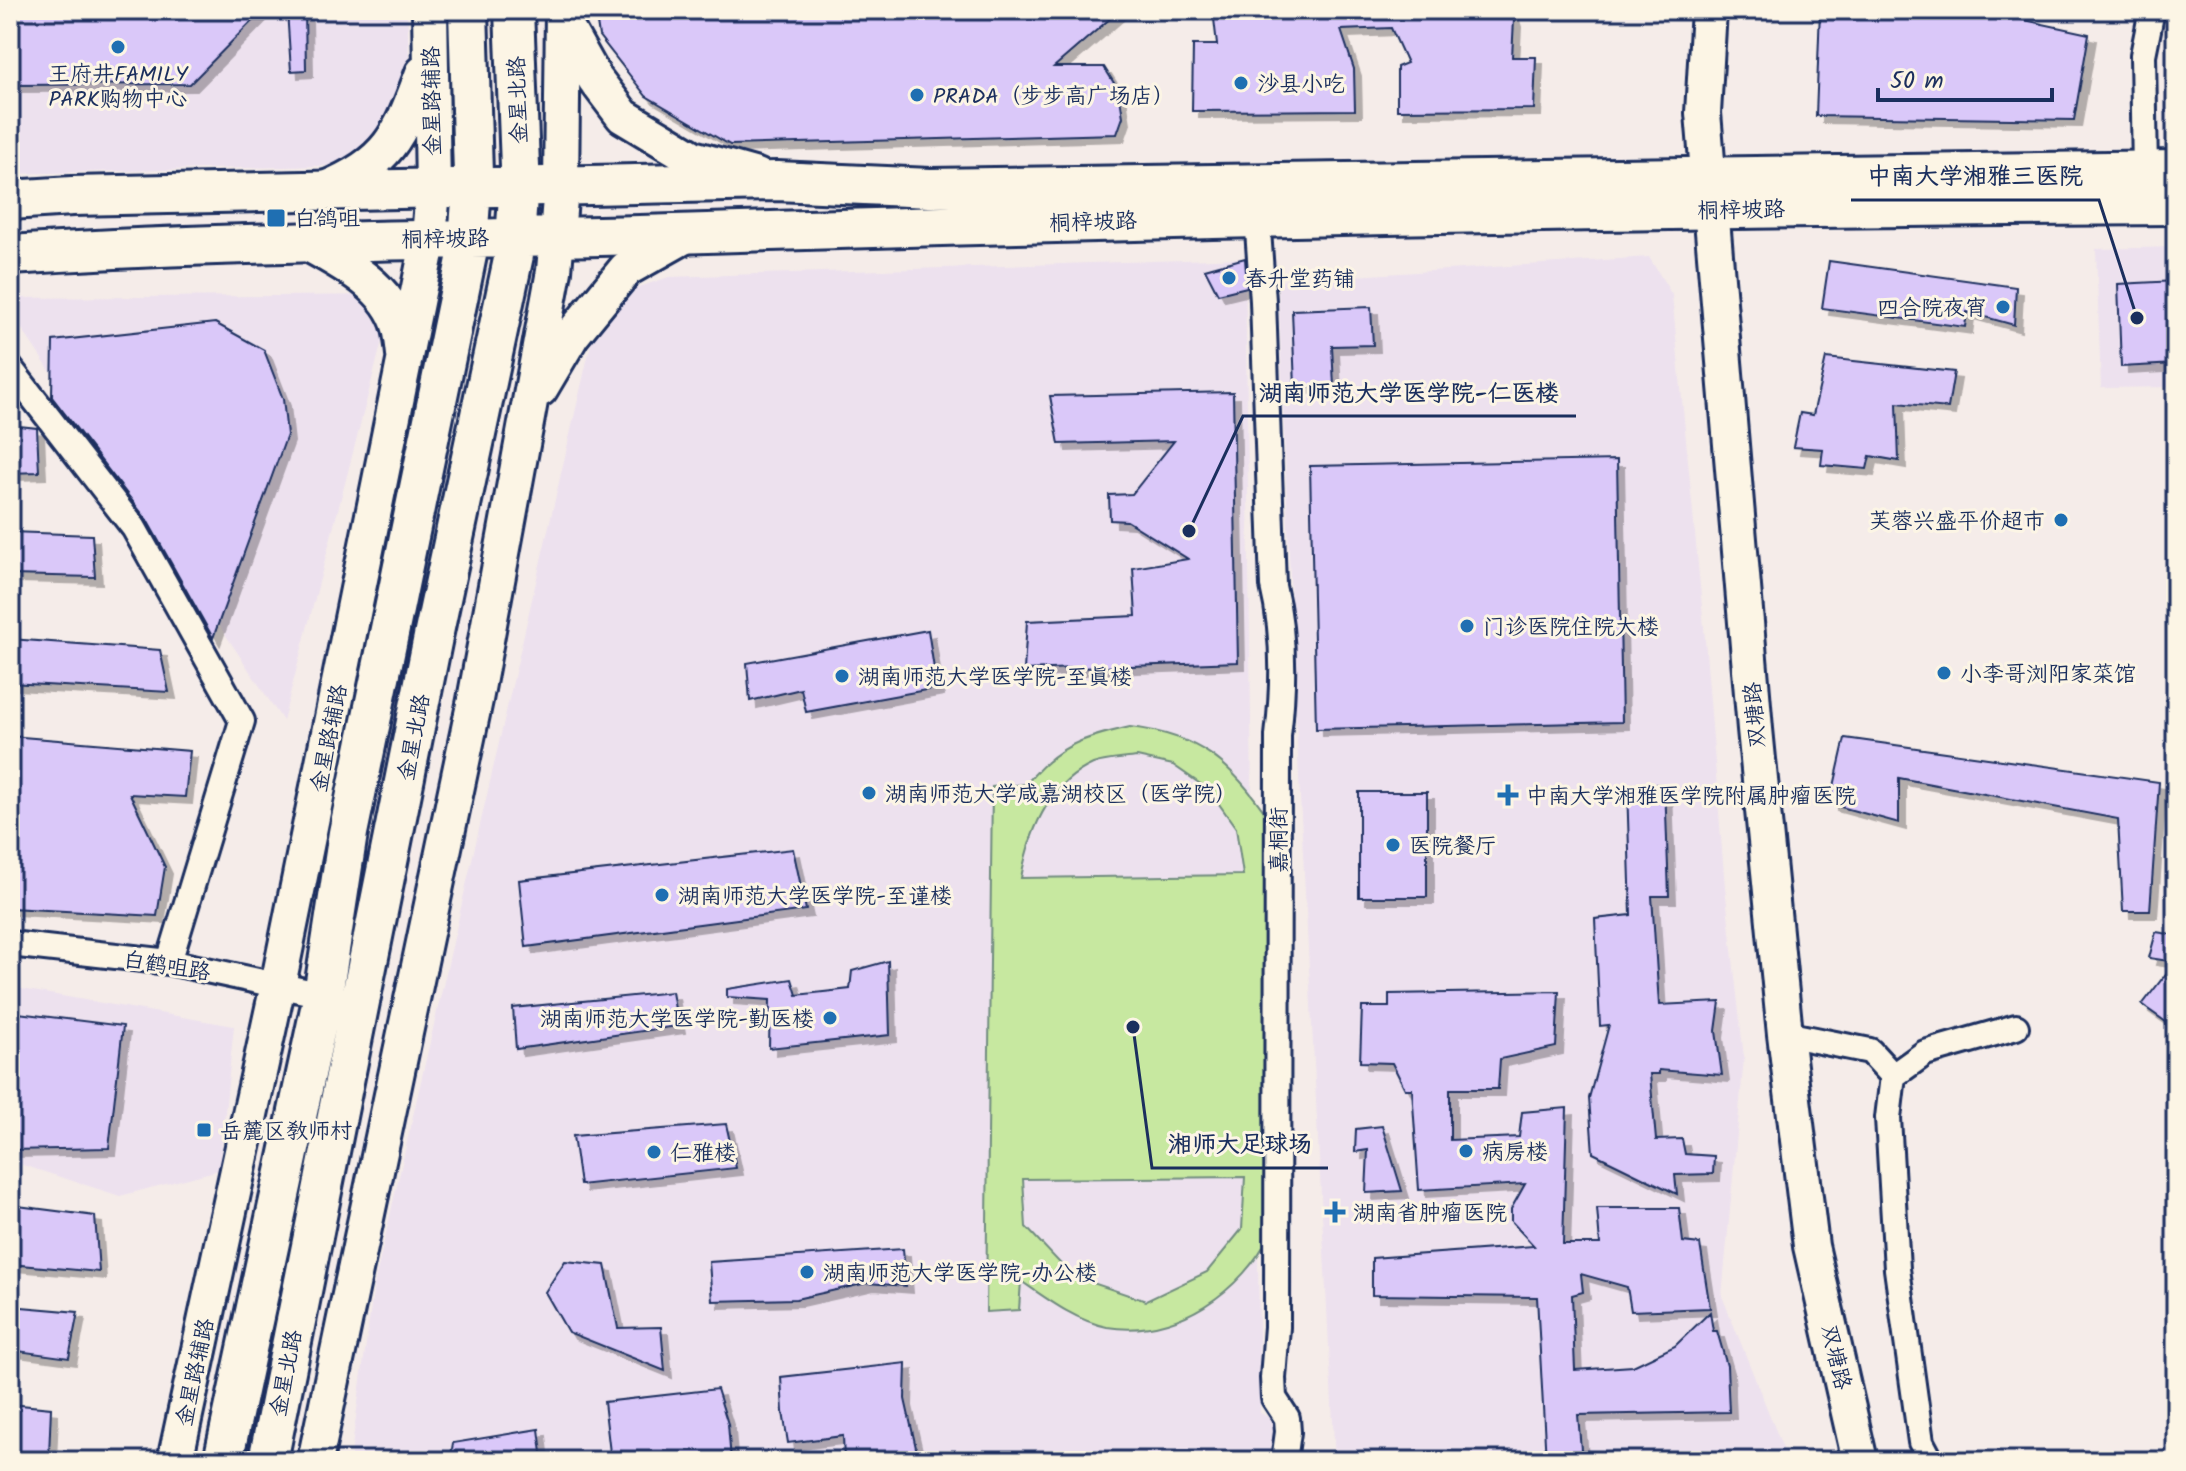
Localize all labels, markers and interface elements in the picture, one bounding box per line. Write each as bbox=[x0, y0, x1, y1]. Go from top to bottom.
marker: 王府井FAMILY PARK购物中心 bbox=[109, 38, 127, 56]
street label: 金星路辅路 bbox=[415, 46, 452, 156]
scale bar bbox=[1878, 52, 2052, 102]
street label: 金星北路 bbox=[500, 55, 539, 145]
place label: 王府井FAMILY PARK购物中心 bbox=[48, 58, 189, 118]
text: 50 m bbox=[1890, 62, 1944, 101]
place label: 沙县小吃 bbox=[1257, 68, 1345, 103]
marker: 沙县小吃 bbox=[1232, 74, 1250, 92]
place label: PRADA（步步高广场店） bbox=[933, 80, 1175, 115]
marker: PRADA（步步高广场店） bbox=[908, 86, 926, 104]
callout: 中南大学湘雅三医院 bbox=[1851, 152, 2099, 200]
text: 中南大学湘雅三医院 bbox=[1867, 158, 2083, 197]
street label: 桐梓坡路 bbox=[1697, 193, 1785, 230]
place label: 白鸽咀 bbox=[294, 203, 360, 238]
street label: 桐梓坡路 bbox=[1048, 204, 1138, 243]
marker: 白鸽咀 bbox=[265, 207, 287, 229]
street label: 桐梓坡路 bbox=[401, 222, 489, 259]
place label: 春升堂药铺 bbox=[1245, 263, 1355, 298]
marker: 春升堂药铺 bbox=[1220, 269, 1238, 287]
place label: 四合院夜宵 bbox=[1877, 292, 1987, 327]
marker: 四合院夜宵 bbox=[1994, 298, 2012, 316]
callout: 湖南师范大学医学院-仁医楼 bbox=[1243, 368, 1576, 416]
text: 湖南师范大学医学院-仁医楼 bbox=[1259, 375, 1559, 414]
place label: 芙蓉兴盛平价超市 bbox=[1869, 505, 2045, 540]
marker: 芙蓉兴盛平价超市 bbox=[2052, 511, 2070, 529]
place label: 门诊医院住院大楼 bbox=[1483, 611, 1659, 646]
marker: 门诊医院住院大楼 bbox=[1458, 617, 1476, 635]
place label: 小李哥浏阳家菜馆 bbox=[1960, 658, 2136, 693]
place label: 湖南师范大学医学院-至真楼 bbox=[858, 661, 1132, 696]
marker: 小李哥浏阳家菜馆 bbox=[1935, 664, 1953, 682]
marker: 湖南师范大学医学院-至真楼 bbox=[833, 667, 851, 685]
street label: 双塘路 bbox=[1736, 680, 1777, 749]
street label: 金星路辅路 bbox=[303, 681, 358, 796]
street label: 金星北路 bbox=[390, 691, 441, 784]
place label: 湖南师范大学咸嘉湖校区（医学院） bbox=[885, 778, 1237, 813]
place label: 中南大学湘雅医学院附属肿瘤医院 bbox=[1526, 780, 1856, 815]
marker: 湖南师范大学咸嘉湖校区（医学院） bbox=[860, 784, 878, 802]
marker: 中南大学湘雅医学院附属肿瘤医院 bbox=[1497, 784, 1519, 806]
street label: 嘉桐街 bbox=[1263, 807, 1298, 873]
place label: 医院餐厅 bbox=[1409, 830, 1497, 865]
marker: 医院餐厅 bbox=[1384, 836, 1402, 854]
place label: 湖南师范大学医学院-至谨楼 bbox=[678, 880, 952, 915]
marker: 湖南师范大学医学院-至谨楼 bbox=[653, 886, 671, 904]
street label: 白鹤咀路 bbox=[120, 943, 213, 992]
place label: 湖南师范大学医学院-勤医楼 bbox=[540, 1003, 814, 1038]
marker: 湖南师范大学医学院-勤医楼 bbox=[821, 1009, 839, 1027]
place label: 岳麓区教师村 bbox=[220, 1115, 352, 1150]
callout: 湘师大足球场 bbox=[1152, 1120, 1328, 1168]
marker: 岳麓区教师村 bbox=[195, 1121, 213, 1139]
text: 湘师大足球场 bbox=[1168, 1126, 1312, 1165]
place label: 病房楼 bbox=[1482, 1136, 1548, 1171]
place label: 仁雅楼 bbox=[670, 1137, 736, 1172]
marker: 病房楼 bbox=[1457, 1142, 1475, 1160]
marker: 仁雅楼 bbox=[645, 1143, 663, 1161]
place label: 湖南省肿瘤医院 bbox=[1353, 1197, 1507, 1232]
marker: 湖南省肿瘤医院 bbox=[1324, 1201, 1346, 1223]
place label: 湖南师范大学医学院-办公楼 bbox=[823, 1257, 1097, 1292]
marker: 湖南师范大学医学院-办公楼 bbox=[798, 1263, 816, 1281]
street label: 金星路辅路 bbox=[168, 1315, 225, 1430]
street label: 双塘路 bbox=[1810, 1321, 1859, 1394]
street label: 金星北路 bbox=[262, 1327, 313, 1420]

